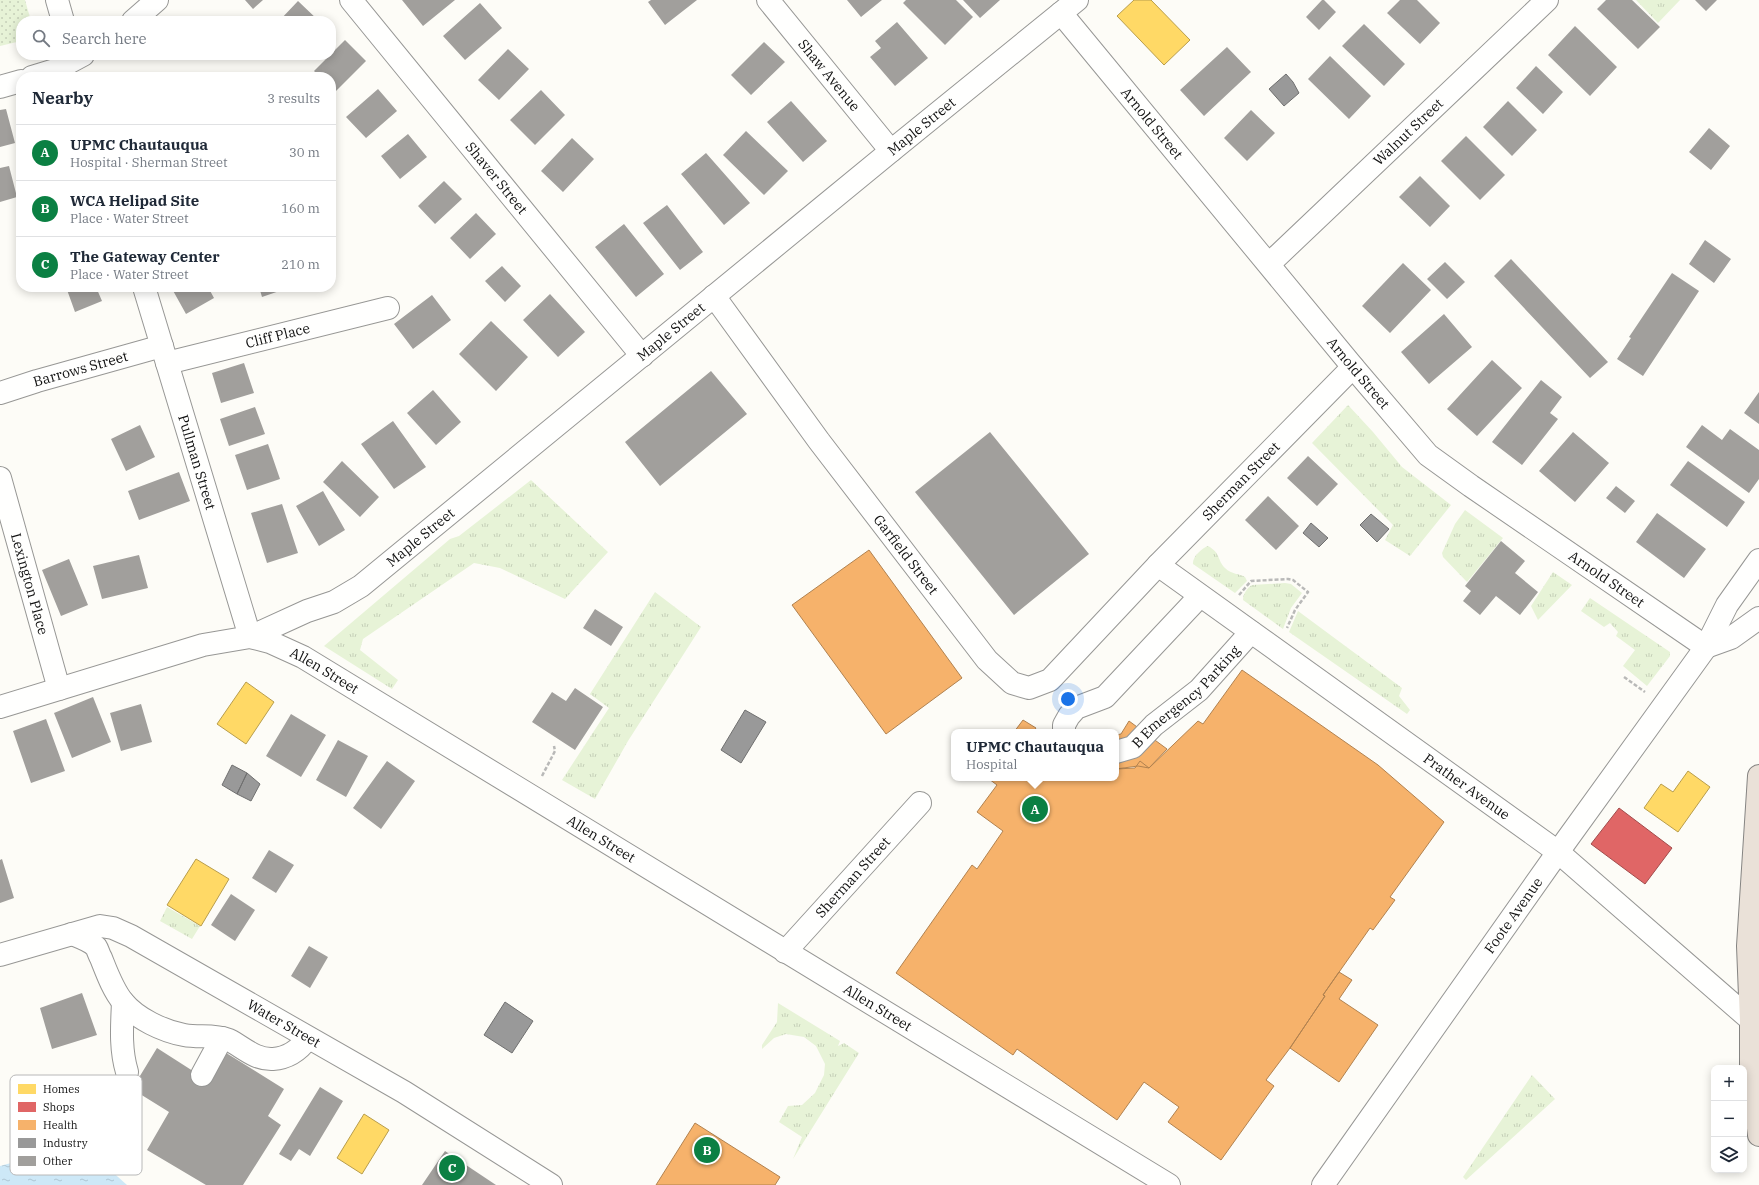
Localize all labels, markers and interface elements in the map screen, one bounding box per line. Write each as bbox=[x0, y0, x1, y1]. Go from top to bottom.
search box bbox=[16, 16, 336, 60]
icon: search bbox=[30, 27, 52, 49]
text: Search here bbox=[62, 29, 147, 48]
street label: Shaw Avenue bbox=[795, 35, 864, 115]
street label: Arnold Street bbox=[1117, 84, 1187, 163]
text: Nearby bbox=[32, 87, 93, 109]
text: 3 results bbox=[267, 90, 320, 107]
street label: Maple Street bbox=[884, 93, 959, 159]
street label: Walnut Street bbox=[1369, 94, 1447, 169]
text: UPMC Chautauqua bbox=[70, 135, 208, 154]
street label: Shaver Street bbox=[462, 138, 531, 218]
text: A bbox=[40, 144, 50, 161]
text: 30 m bbox=[289, 144, 320, 161]
text: Hospital · Sherman Street bbox=[70, 154, 228, 171]
text: WCA Helipad Site bbox=[70, 191, 199, 210]
text: B bbox=[40, 200, 50, 217]
text: 160 m bbox=[281, 200, 320, 217]
text: Place · Water Street bbox=[70, 210, 189, 227]
text: The Gateway Center bbox=[70, 247, 220, 266]
text: C bbox=[41, 256, 49, 273]
text: 210 m bbox=[281, 256, 320, 273]
text: Place · Water Street bbox=[70, 266, 189, 283]
street label: Maple Street bbox=[633, 298, 709, 365]
street label: Cliff Place bbox=[244, 319, 312, 352]
street label: Arnold Street bbox=[1323, 334, 1394, 413]
street label: Barrows Street bbox=[31, 347, 130, 391]
street label: Pullman Street bbox=[174, 412, 220, 512]
street label: Sherman Street bbox=[1198, 438, 1284, 524]
street label: Maple Street bbox=[383, 504, 458, 570]
street label: Garfield Street bbox=[870, 511, 942, 598]
street label: Lexington Place bbox=[7, 531, 52, 637]
street label: Arnold Street bbox=[1565, 547, 1648, 611]
street label: B Emergency Parking bbox=[1128, 641, 1244, 752]
street label: Allen Street bbox=[287, 643, 362, 698]
your location bbox=[1058, 689, 1078, 709]
popup bbox=[951, 729, 1119, 781]
text: UPMC Chautauqua bbox=[966, 737, 1104, 756]
street label: Prather Avenue bbox=[1420, 749, 1514, 824]
text: Hospital bbox=[966, 756, 1017, 773]
pin: A bbox=[1022, 794, 1048, 824]
street label: Allen Street bbox=[564, 811, 639, 867]
street label: Sherman Street bbox=[811, 833, 894, 921]
street label: Foote Avenue bbox=[1480, 874, 1546, 957]
street label: Allen Street bbox=[840, 980, 915, 1035]
street label: Water Street bbox=[244, 995, 324, 1051]
map controls bbox=[1711, 1065, 1747, 1173]
button: + bbox=[1711, 1065, 1747, 1101]
legend bbox=[10, 1075, 142, 1175]
text: Homes bbox=[43, 1082, 80, 1096]
text: Shops bbox=[43, 1100, 75, 1114]
button: − bbox=[1711, 1101, 1747, 1137]
text: Health bbox=[43, 1118, 78, 1132]
pin: B bbox=[694, 1135, 720, 1165]
text: Industry bbox=[43, 1136, 88, 1150]
button: layers bbox=[1711, 1137, 1747, 1173]
pin: C bbox=[439, 1153, 465, 1183]
text: Other bbox=[43, 1154, 73, 1168]

